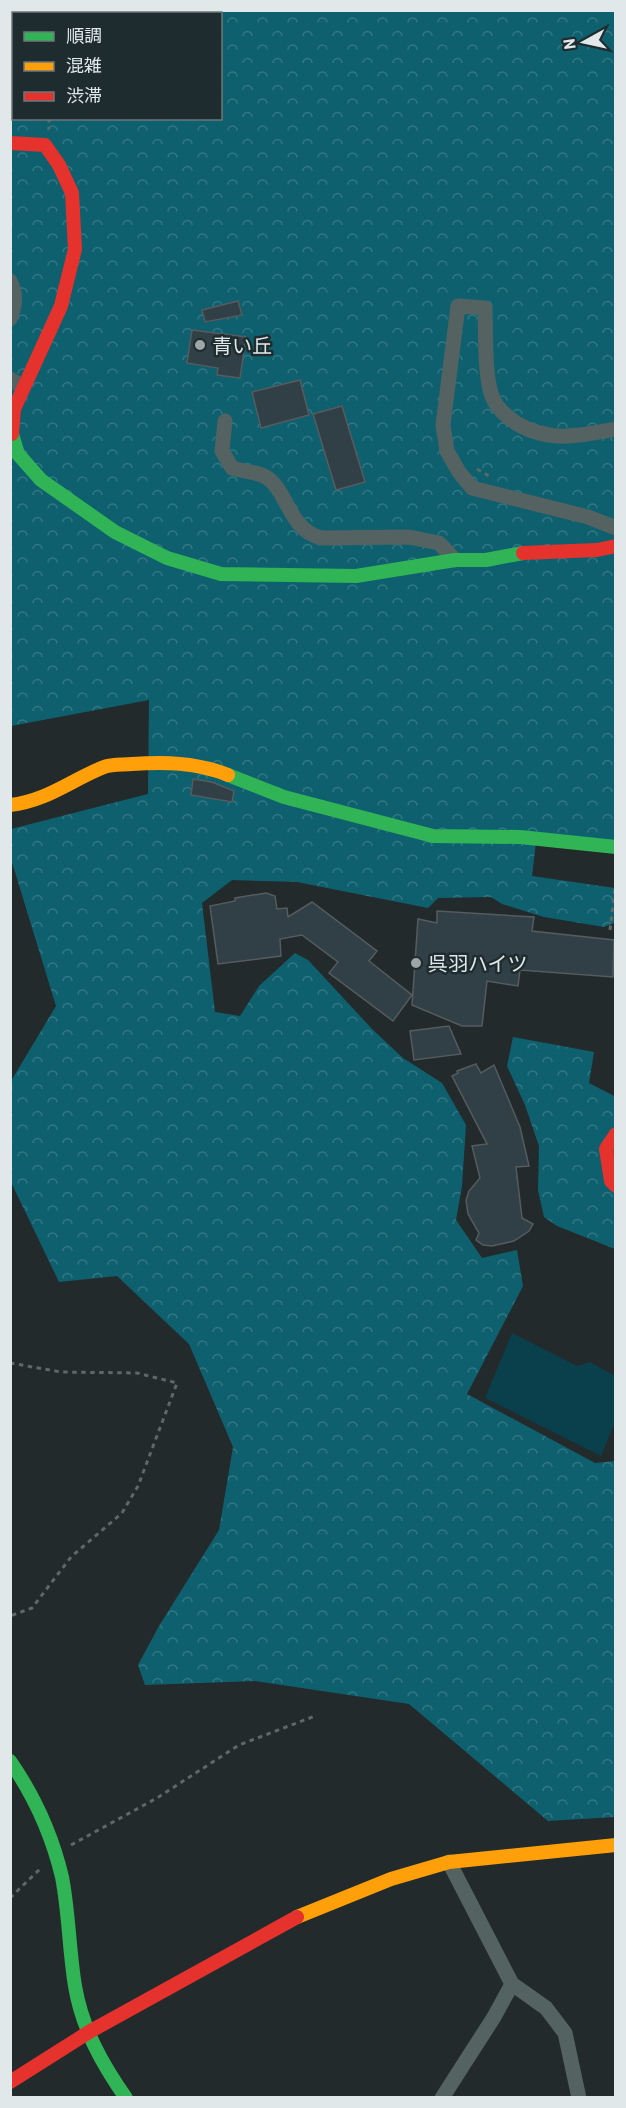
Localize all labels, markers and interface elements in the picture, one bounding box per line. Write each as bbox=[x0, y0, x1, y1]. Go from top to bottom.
legend bbox=[12, 12, 222, 120]
north arrow bbox=[554, 12, 614, 72]
text: 順調 bbox=[66, 24, 102, 46]
text: N bbox=[559, 38, 579, 51]
text: 混雑 bbox=[66, 54, 102, 76]
text: 渋滞 bbox=[66, 84, 102, 106]
place label: 青い丘 bbox=[212, 333, 272, 357]
marker: 青い丘 bbox=[193, 338, 207, 352]
place label: 呉羽ハイツ bbox=[428, 951, 528, 975]
marker: 呉羽ハイツ bbox=[409, 956, 423, 970]

